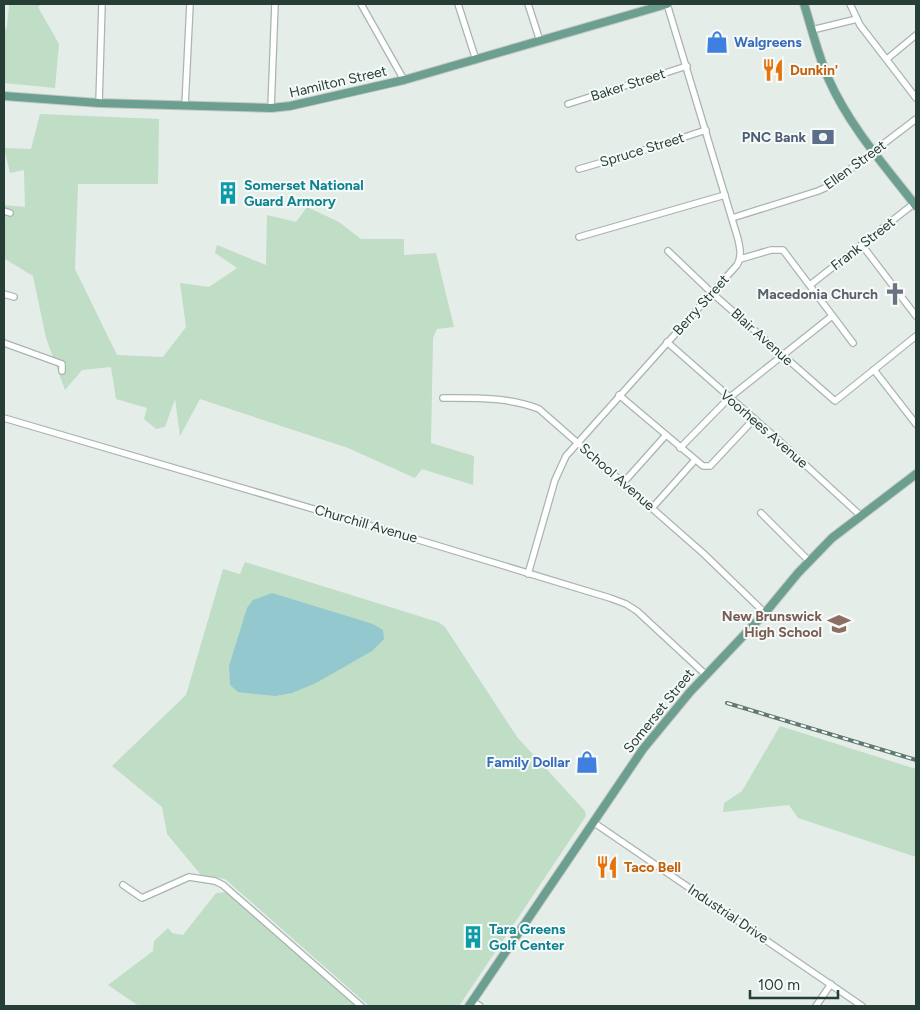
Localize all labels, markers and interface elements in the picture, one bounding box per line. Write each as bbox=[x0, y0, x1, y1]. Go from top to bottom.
shop icon: Walgreens bbox=[704, 29, 730, 55]
place label: Walgreens bbox=[734, 34, 802, 51]
restaurant icon: Dunkin' bbox=[760, 57, 786, 83]
street label: Hamilton Street bbox=[287, 62, 389, 102]
place label: Dunkin' bbox=[790, 62, 838, 79]
street label: Baker Street bbox=[589, 65, 667, 105]
bank icon: PNC Bank bbox=[810, 124, 836, 150]
street label: Spruce Street bbox=[598, 129, 686, 171]
place label: PNC Bank bbox=[742, 129, 806, 146]
street label: Ellen Street bbox=[821, 137, 889, 193]
place label: Somerset National Guard Armory bbox=[244, 177, 364, 210]
building icon: Somerset National Guard Armory bbox=[215, 180, 241, 206]
street label: Frank Street bbox=[828, 214, 898, 274]
street label: Berry Street bbox=[669, 271, 733, 339]
church icon: Macedonia Church bbox=[882, 281, 908, 307]
place label: Macedonia Church bbox=[757, 286, 878, 303]
street label: Blair Avenue bbox=[727, 305, 797, 369]
street label: Voorhees Avenue bbox=[717, 386, 812, 472]
street label: School Avenue bbox=[576, 440, 658, 515]
street label: Churchill Avenue bbox=[313, 501, 420, 547]
place label: New Brunswick High School bbox=[722, 608, 822, 641]
school or university icon: New Brunswick High School bbox=[826, 611, 852, 637]
street label: Somerset Street bbox=[620, 666, 698, 756]
shop icon: Family Dollar bbox=[574, 749, 600, 775]
place label: Family Dollar bbox=[487, 754, 571, 771]
restaurant icon: Taco Bell bbox=[594, 854, 620, 880]
place label: Taco Bell bbox=[624, 859, 681, 876]
street label: Industrial Drive bbox=[685, 881, 772, 947]
place label: Tara Greens Golf Center bbox=[489, 921, 566, 954]
building icon: Tara Greens Golf Center bbox=[460, 924, 486, 950]
scale bar bbox=[750, 968, 838, 1000]
text: 100 m bbox=[758, 976, 800, 994]

